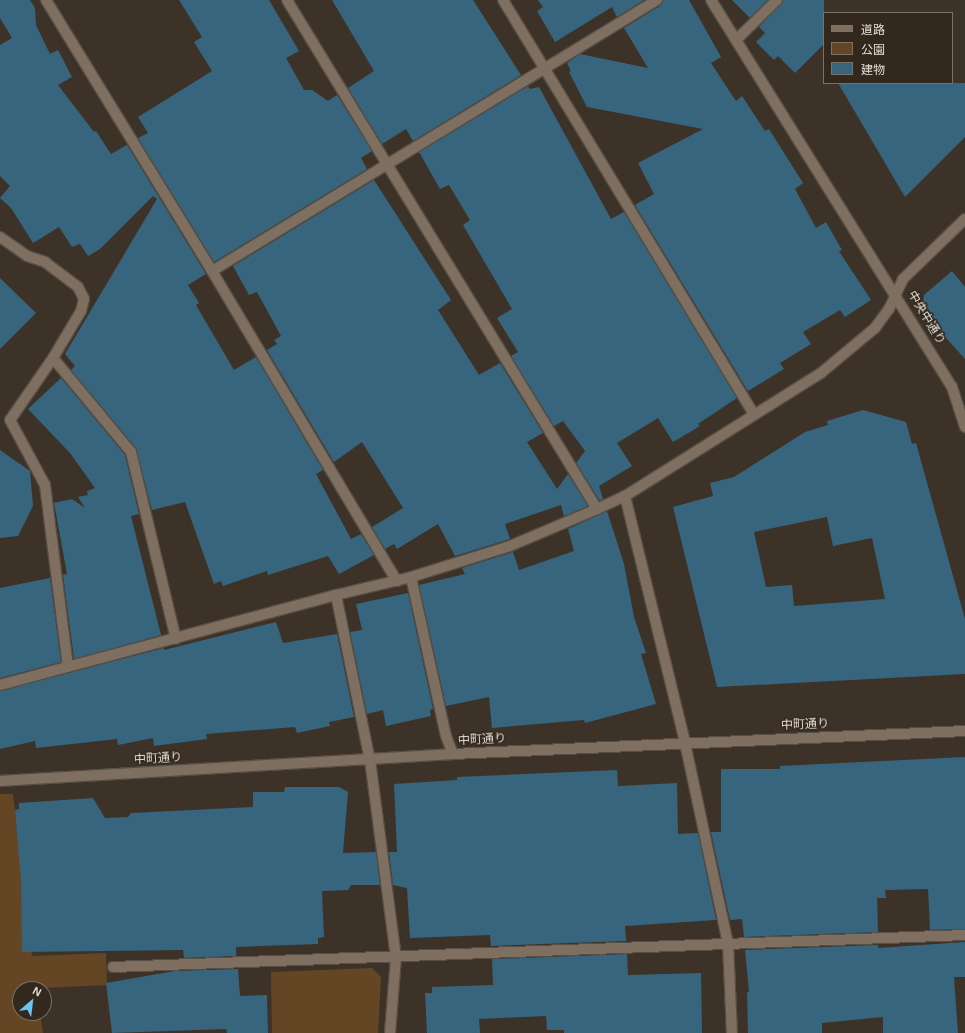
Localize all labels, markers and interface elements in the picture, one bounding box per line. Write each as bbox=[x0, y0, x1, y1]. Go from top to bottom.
legend bbox=[823, 12, 953, 84]
text: 道路 bbox=[861, 23, 885, 37]
text: 公園 bbox=[861, 43, 885, 57]
text: 建物 bbox=[861, 63, 885, 77]
street label: 中央中通り bbox=[904, 289, 948, 347]
street label: 中町通り bbox=[781, 717, 829, 733]
street label: 中町通り bbox=[458, 732, 506, 748]
street label: 中町通り bbox=[134, 751, 182, 767]
north arrow bbox=[12, 981, 52, 1021]
text: N bbox=[31, 984, 43, 998]

